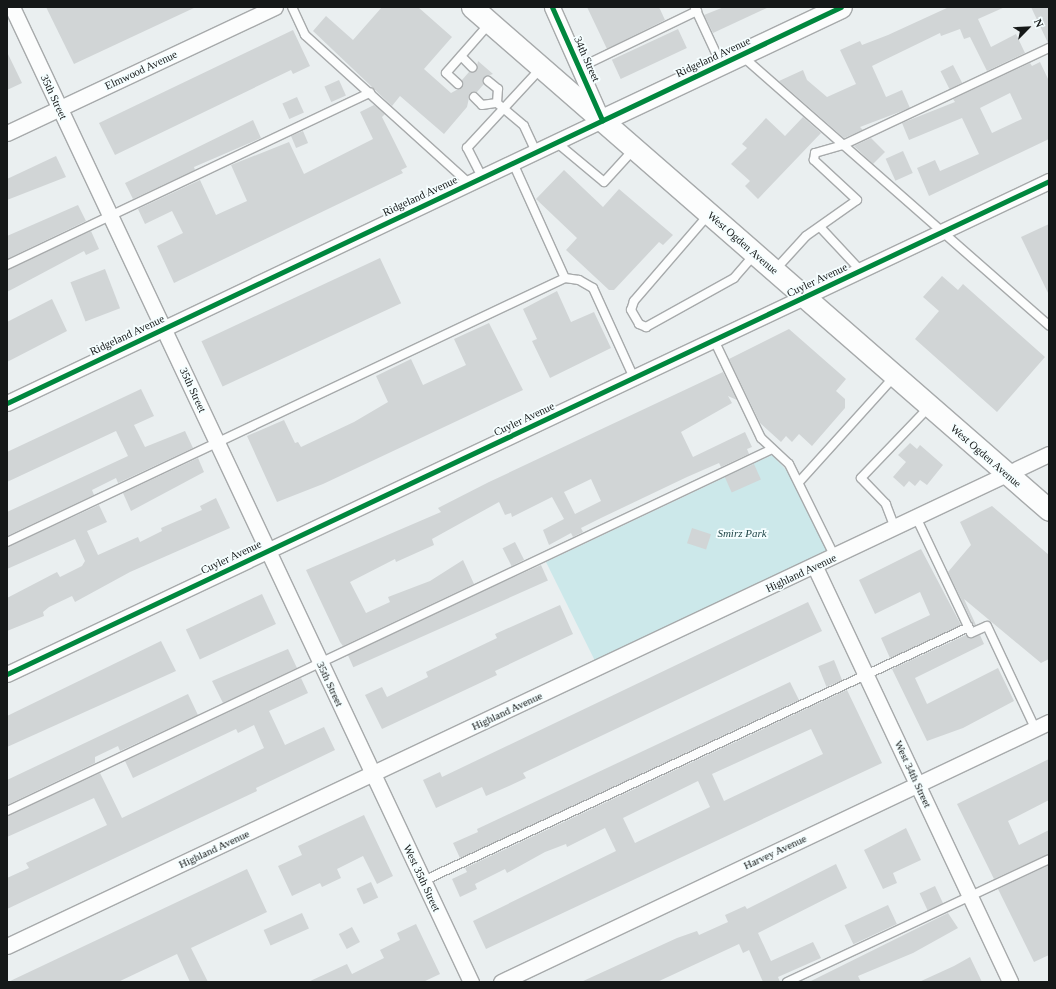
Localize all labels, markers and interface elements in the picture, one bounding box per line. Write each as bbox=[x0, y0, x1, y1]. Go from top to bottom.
north arrow bbox=[1008, 8, 1048, 48]
text: N bbox=[1032, 17, 1046, 29]
street label: 34th Street bbox=[571, 34, 603, 84]
street label: Ridgeland Avenue bbox=[673, 34, 753, 80]
street label: Elmwood Avenue bbox=[102, 47, 180, 93]
street label: 35th Street bbox=[38, 72, 70, 122]
street label: Ridgeland Avenue bbox=[380, 173, 460, 219]
street label: West Ogden Avenue bbox=[705, 209, 781, 277]
street label: Cuyler Avenue bbox=[784, 260, 850, 300]
street label: Ridgeland Avenue bbox=[87, 312, 167, 358]
street label: 35th Street bbox=[177, 365, 209, 415]
street label: Cuyler Avenue bbox=[491, 399, 557, 439]
street label: West Ogden Avenue bbox=[948, 422, 1024, 490]
park label: Smirz Park bbox=[717, 526, 767, 540]
street label: Cuyler Avenue bbox=[198, 537, 264, 577]
street label: Highland Avenue bbox=[763, 551, 839, 595]
street label: 35th Street bbox=[314, 659, 346, 709]
street label: Highland Avenue bbox=[469, 689, 545, 733]
street label: West 34th Street bbox=[892, 738, 934, 810]
street label: Highland Avenue bbox=[176, 827, 252, 871]
street label: Harvey Avenue bbox=[741, 832, 809, 872]
street label: West 35th Street bbox=[401, 842, 443, 914]

